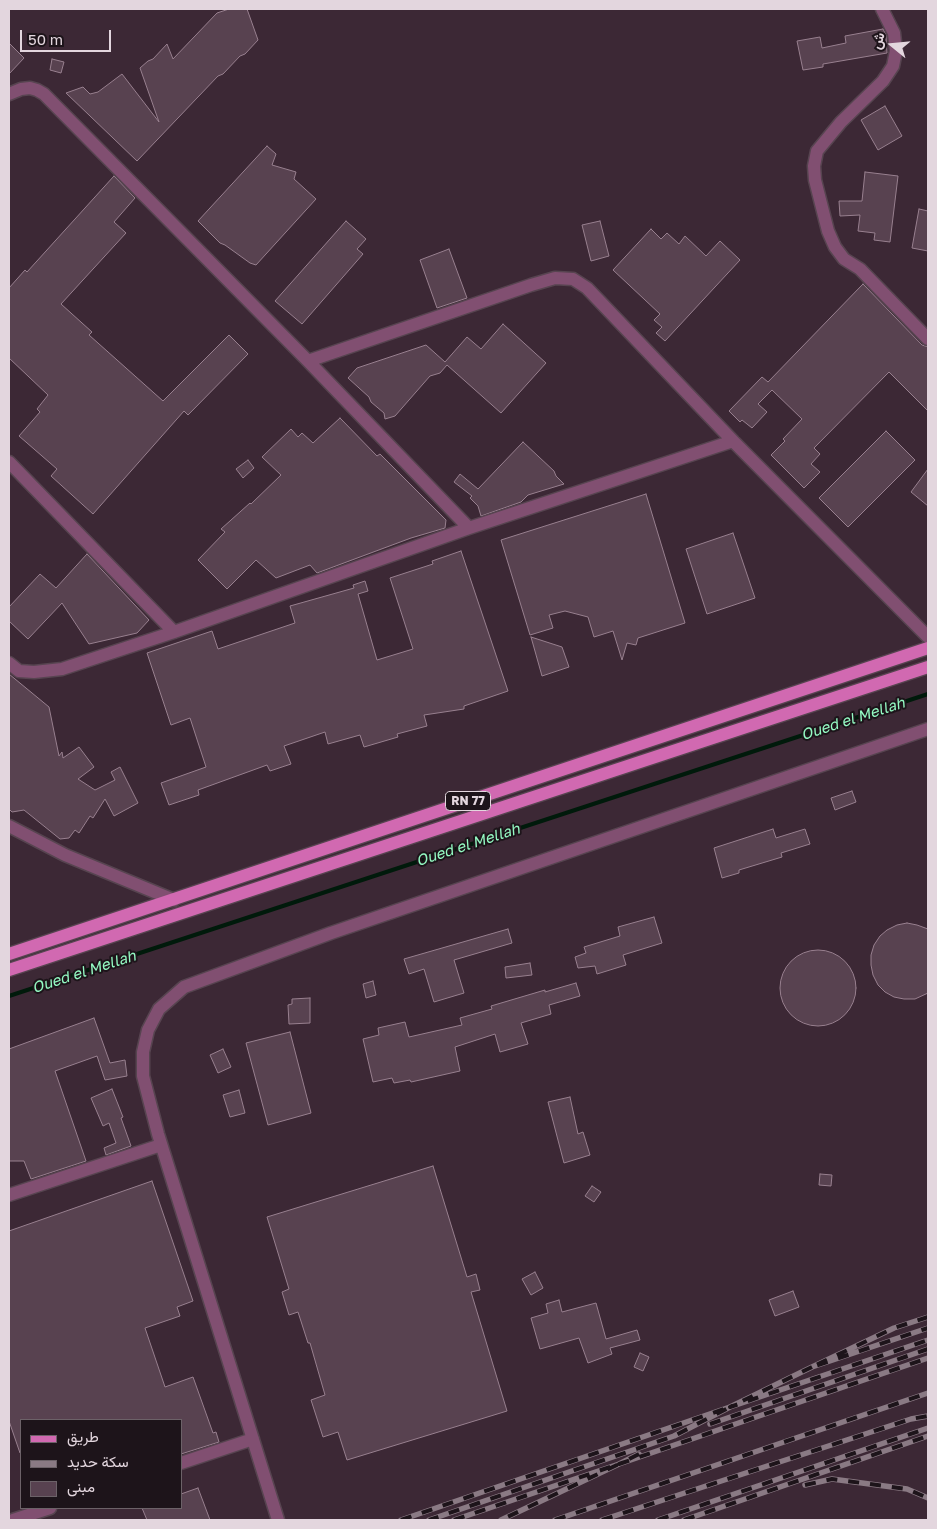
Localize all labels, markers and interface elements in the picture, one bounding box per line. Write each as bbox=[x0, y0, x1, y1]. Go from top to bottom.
scale bar bbox=[22, 20, 114, 52]
north arrow bbox=[867, 20, 917, 70]
text: 50 m bbox=[28, 30, 63, 48]
text: ش bbox=[867, 30, 888, 51]
water label: Oued el Mellah bbox=[799, 694, 907, 744]
road number: RN 77 bbox=[446, 791, 490, 810]
water label: Oued el Mellah bbox=[414, 820, 522, 870]
water label: Oued el Mellah bbox=[30, 947, 138, 997]
legend bbox=[20, 1419, 182, 1509]
text: طريق bbox=[67, 1427, 99, 1445]
text: سكة حديد bbox=[67, 1452, 129, 1470]
text: مبنى bbox=[67, 1477, 95, 1495]

